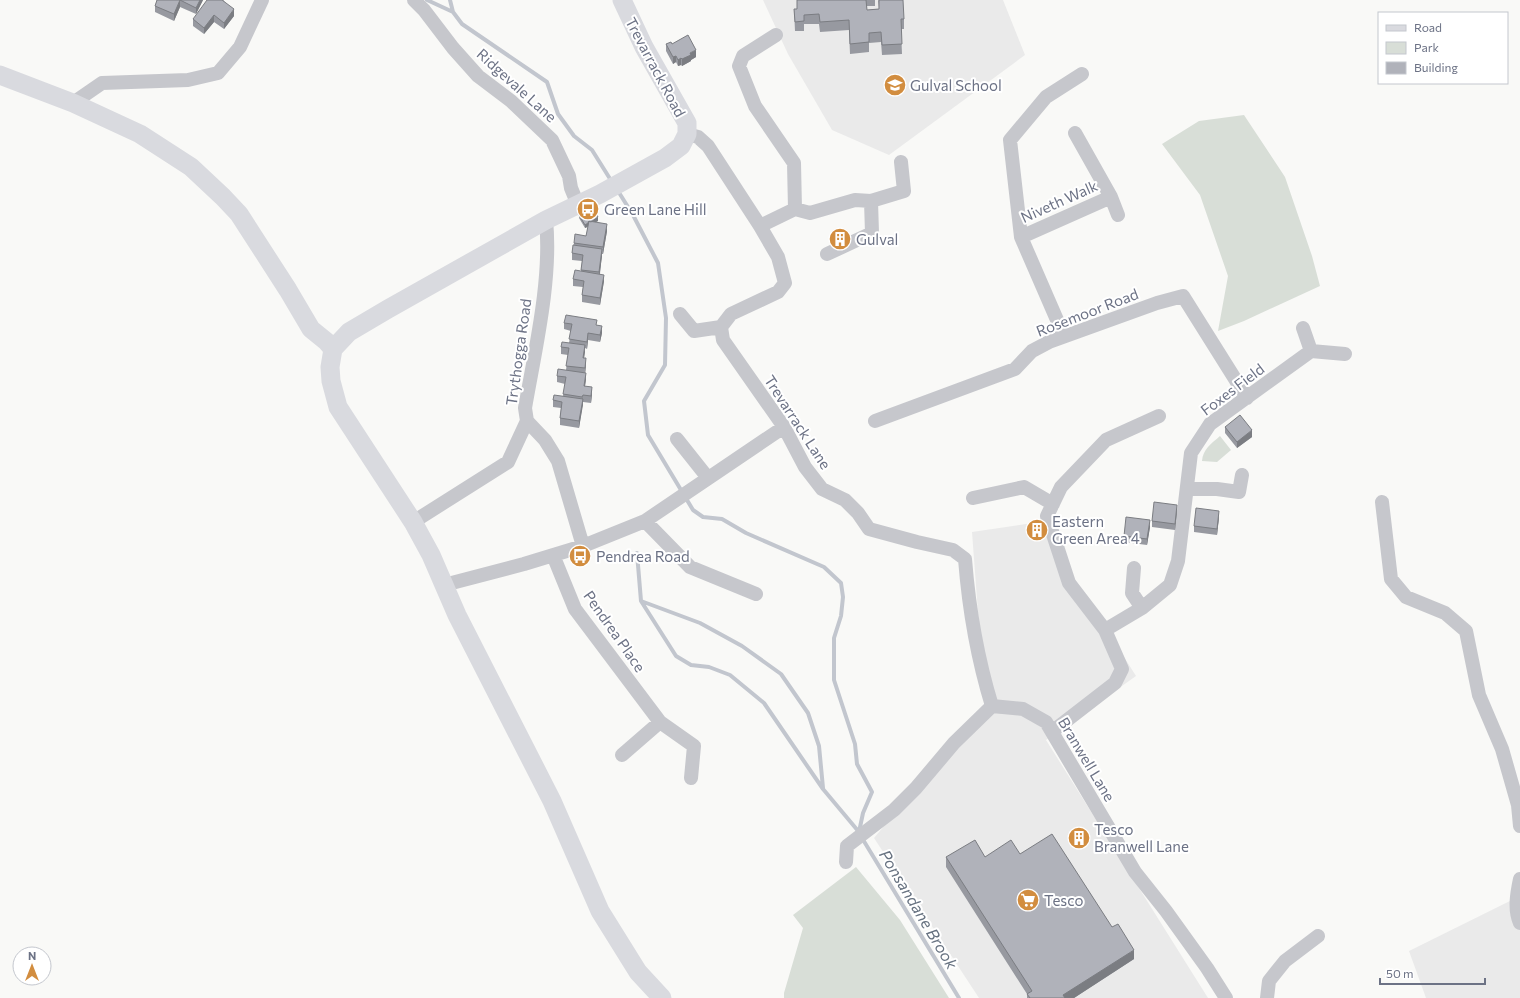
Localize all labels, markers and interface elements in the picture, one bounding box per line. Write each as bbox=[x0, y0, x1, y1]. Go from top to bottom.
legend bbox=[1378, 12, 1508, 84]
street label: Trevarrack Road bbox=[622, 14, 690, 120]
text: Road bbox=[1414, 20, 1442, 34]
text: Park bbox=[1414, 40, 1440, 54]
street label: Ridgevale Lane bbox=[473, 44, 561, 126]
text: Building bbox=[1414, 60, 1458, 74]
school or university icon: Gulval School bbox=[882, 72, 908, 98]
place label: Gulval School bbox=[910, 76, 1002, 94]
street label: Niveth Walk bbox=[1018, 176, 1100, 226]
bus stop icon: Green Lane Hill bbox=[575, 196, 601, 222]
place label: Green Lane Hill bbox=[604, 200, 707, 218]
building icon: Gulval bbox=[827, 226, 853, 252]
place label: Gulval bbox=[856, 230, 898, 248]
street label: Rosemoor Road bbox=[1033, 284, 1141, 340]
street label: Trythogga Road bbox=[502, 297, 534, 407]
street label: Foxes Field bbox=[1197, 359, 1267, 419]
street label: Trevarrack Lane bbox=[761, 372, 835, 472]
place label: Eastern Green Area 4 bbox=[1052, 512, 1140, 547]
building icon: Eastern Green Area 4 bbox=[1024, 517, 1050, 543]
bus stop icon: Pendrea Road bbox=[567, 543, 593, 569]
place label: Pendrea Road bbox=[596, 547, 690, 565]
street label: Pendrea Place bbox=[580, 587, 650, 675]
street label: Branwell Lane bbox=[1055, 714, 1119, 804]
place label: Tesco Branwell Lane bbox=[1094, 820, 1189, 855]
building icon: Tesco Branwell Lane bbox=[1066, 825, 1092, 851]
water label: Ponsandane Brook bbox=[876, 846, 962, 972]
supermarket icon: Tesco bbox=[1015, 887, 1041, 913]
place label: Tesco bbox=[1044, 891, 1084, 909]
north arrow bbox=[12, 946, 52, 986]
text: N bbox=[28, 949, 36, 962]
scale bar bbox=[1380, 960, 1485, 986]
text: 50 m bbox=[1386, 966, 1414, 980]

